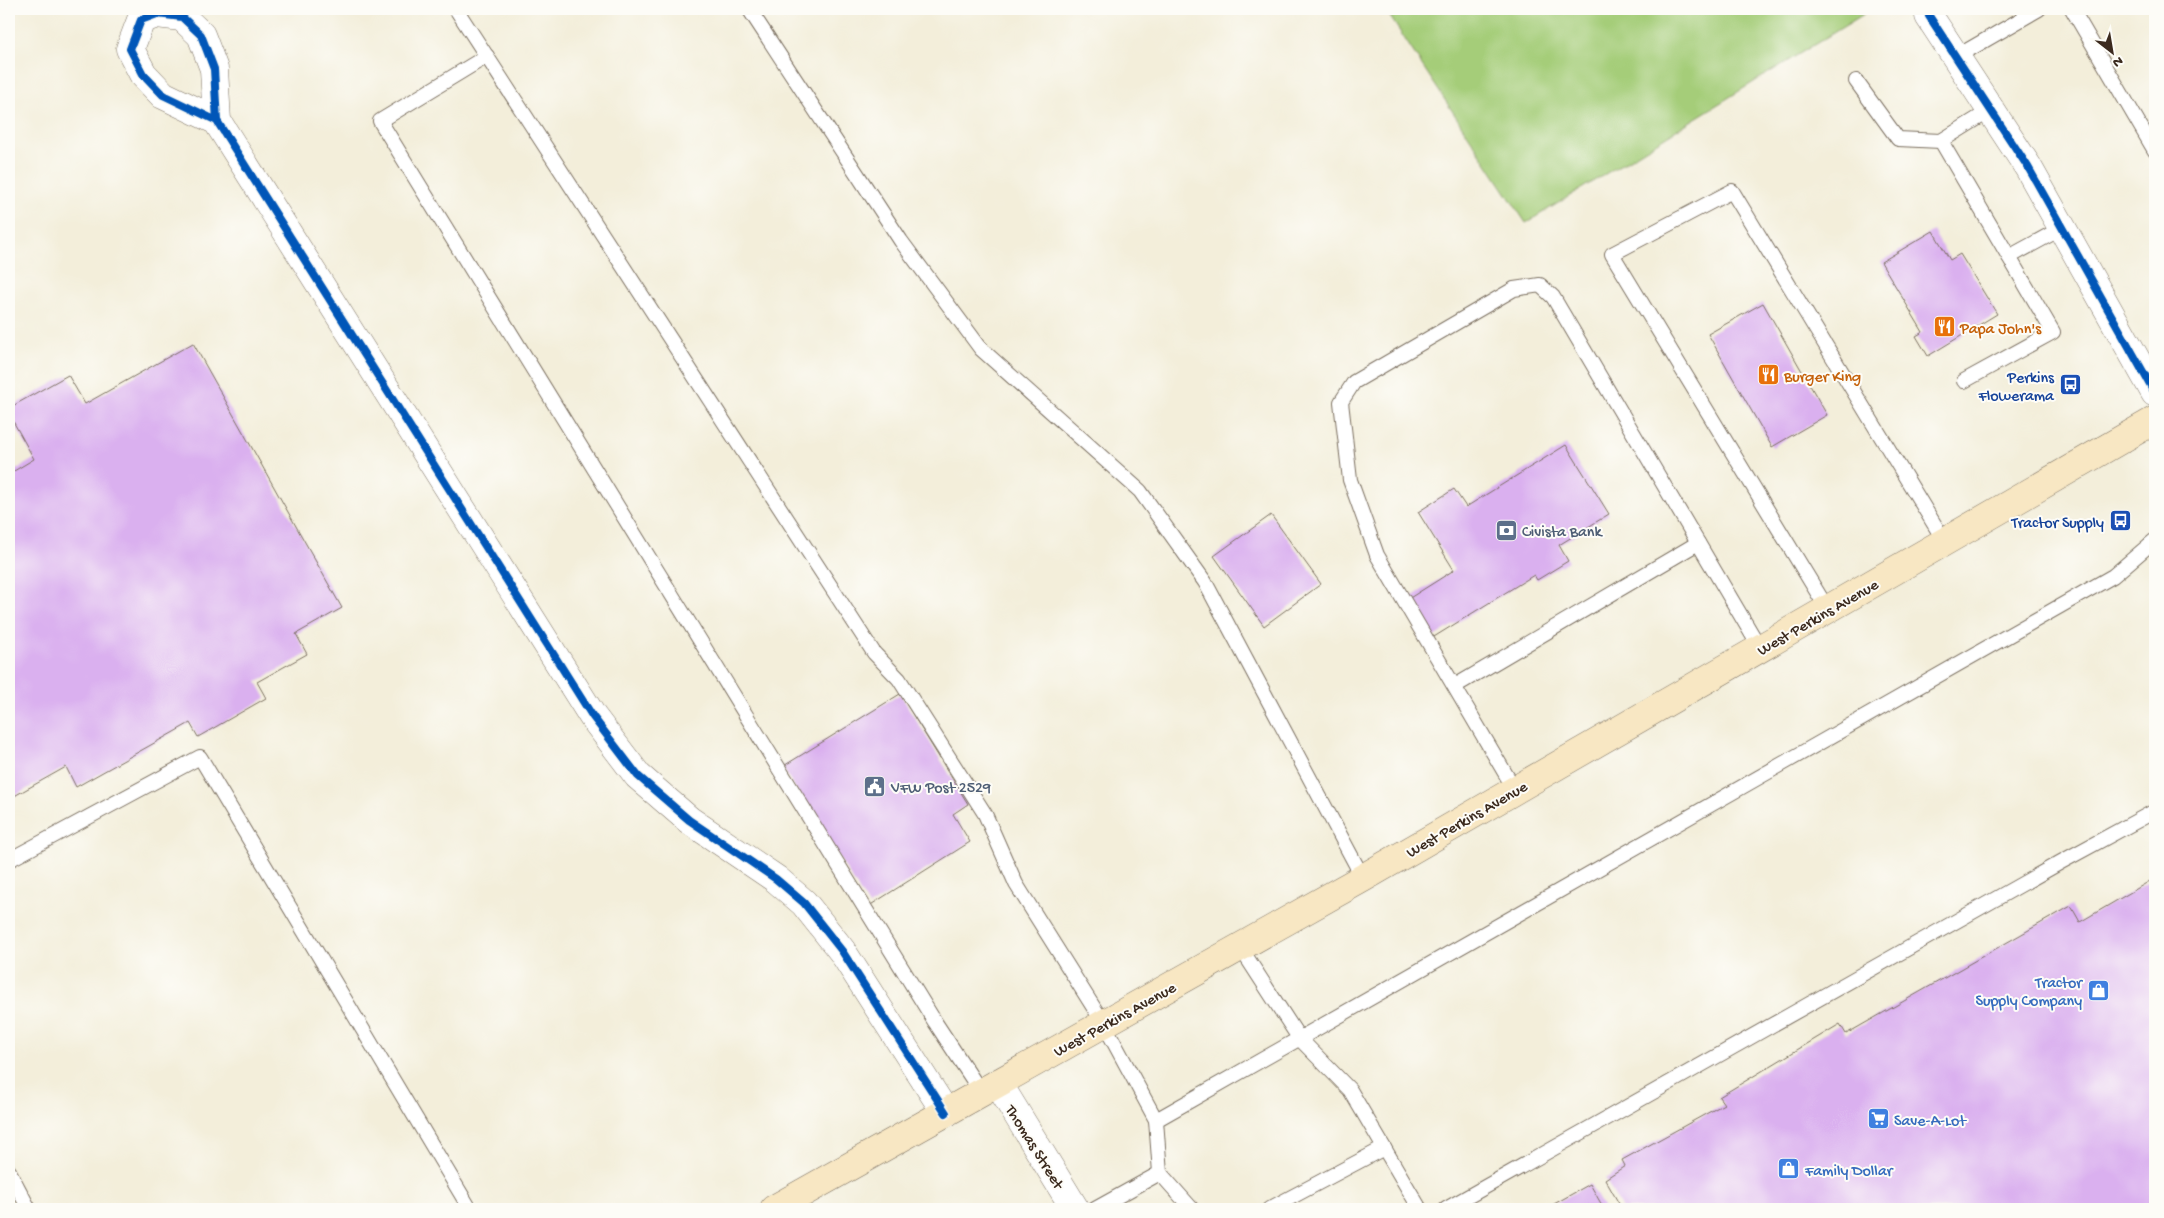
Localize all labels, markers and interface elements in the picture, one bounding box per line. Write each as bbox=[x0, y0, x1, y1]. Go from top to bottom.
north arrow bbox=[2086, 28, 2136, 78]
text: N bbox=[2109, 51, 2126, 71]
restaurant icon: Papa John's bbox=[1932, 315, 1956, 339]
place label: Papa John's bbox=[1959, 321, 2042, 340]
restaurant icon: Burger King bbox=[1756, 363, 1780, 387]
place label: Burger King bbox=[1783, 369, 1861, 388]
place label: Perkins Flowerama bbox=[1978, 370, 2055, 407]
bus stop icon: Perkins Flowerama bbox=[2058, 373, 2082, 397]
bus stop icon: Tractor Supply bbox=[2108, 509, 2132, 533]
place label: Tractor Supply bbox=[2010, 515, 2104, 534]
bank icon: Civista Bank bbox=[1494, 518, 1518, 542]
place label: Civista Bank bbox=[1522, 524, 1603, 543]
street label: West Perkins Avenue bbox=[1755, 576, 1883, 661]
public building icon: VFW Post 2529 bbox=[863, 774, 887, 798]
street label: West Perkins Avenue bbox=[1404, 778, 1532, 863]
place label: VFW Post 2529 bbox=[890, 780, 991, 799]
place label: Tractor Supply Company bbox=[1976, 975, 2083, 1012]
shop icon: Tractor Supply Company bbox=[2086, 978, 2110, 1002]
street label: West Perkins Avenue bbox=[1051, 979, 1181, 1063]
street label: Thomas Street bbox=[999, 1101, 1067, 1195]
supermarket icon: Save-A-Lot bbox=[1866, 1107, 1890, 1131]
place label: Save-A-Lot bbox=[1894, 1113, 1967, 1132]
shop icon: Family Dollar bbox=[1777, 1157, 1801, 1181]
place label: Family Dollar bbox=[1804, 1163, 1894, 1182]

